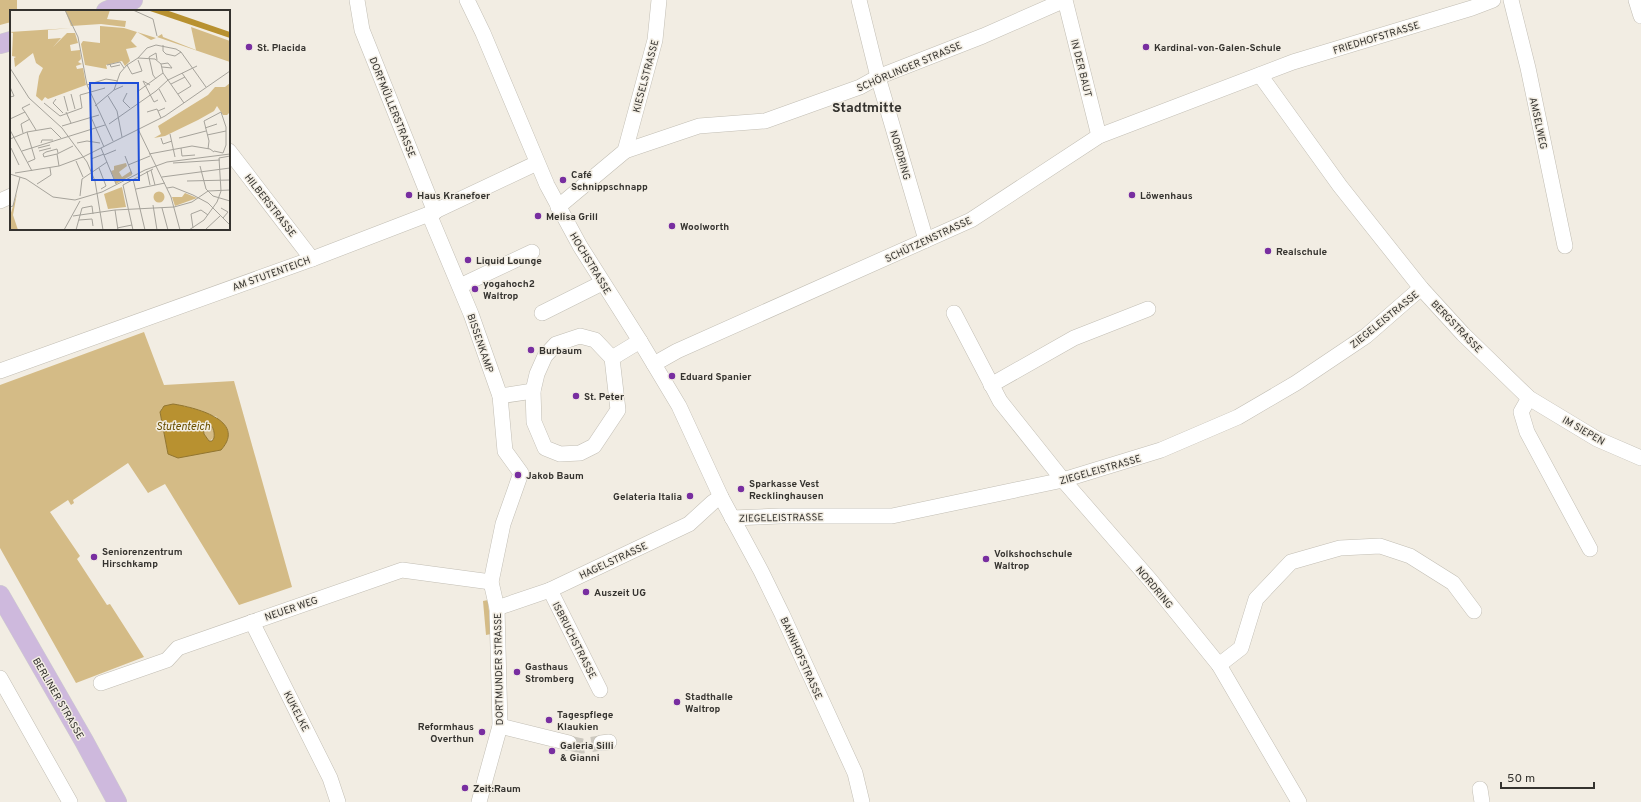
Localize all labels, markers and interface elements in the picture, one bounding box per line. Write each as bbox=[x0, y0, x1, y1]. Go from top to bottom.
inset map bbox=[10, 10, 230, 230]
street label: FRIEDHOFSTRASSE bbox=[1332, 19, 1421, 58]
street label: KIESELSTRASSE bbox=[630, 38, 662, 114]
street label: IN DER BAUT bbox=[1067, 38, 1094, 99]
street label: SCHÖRLINGER STRASSE bbox=[855, 39, 964, 95]
marker: St. Placida bbox=[244, 42, 254, 52]
place label: St. Placida bbox=[257, 42, 306, 55]
marker: Kardinal-von-Galen-Schule bbox=[1141, 42, 1151, 52]
place label: Kardinal-von-Galen-Schule bbox=[1154, 42, 1282, 55]
street label: DORFMÜLLERSTRASSE bbox=[365, 55, 418, 160]
street label: AMSELWEG bbox=[1526, 96, 1549, 151]
district label: Stadtmitte bbox=[832, 100, 902, 117]
street label: NORDRING bbox=[886, 129, 913, 182]
place label: Café Schnippschnapp bbox=[571, 169, 648, 194]
street label: HILBERSTRASSE bbox=[241, 172, 299, 240]
marker: Café Schnippschnapp bbox=[558, 175, 568, 185]
marker: Haus Kranefoer bbox=[404, 190, 414, 200]
place label: Haus Kranefoer bbox=[417, 190, 491, 203]
marker: Löwenhaus bbox=[1127, 190, 1137, 200]
place label: Löwenhaus bbox=[1140, 190, 1193, 203]
marker: Melisa Grill bbox=[533, 211, 543, 221]
place label: Melisa Grill bbox=[546, 211, 598, 224]
street label: SCHÜTZENSTRASSE bbox=[883, 215, 974, 266]
marker: Woolworth bbox=[667, 221, 677, 231]
place label: Woolworth bbox=[680, 221, 729, 234]
street label: HOCHSTRASSE bbox=[566, 230, 613, 297]
marker: Realschule bbox=[1263, 246, 1273, 256]
place label: Realschule bbox=[1276, 246, 1328, 259]
street label: AM STUTENTEICH bbox=[231, 254, 312, 295]
marker: Liquid Lounge bbox=[463, 255, 473, 265]
place label: Liquid Lounge bbox=[476, 255, 542, 268]
place label: yogahoch2 Waltrop bbox=[483, 278, 535, 303]
marker: yogahoch2 Waltrop bbox=[470, 284, 480, 294]
street label: ZIEGELEISTRASSE bbox=[1348, 288, 1422, 352]
street label: BERGSTRASSE bbox=[1428, 298, 1484, 356]
street label: BISSENKAMP bbox=[463, 312, 496, 375]
marker: Burbaum bbox=[526, 345, 536, 355]
place label: Burbaum bbox=[539, 345, 582, 358]
marker: Eduard Spanier bbox=[667, 371, 677, 381]
place label: Eduard Spanier bbox=[680, 371, 752, 384]
marker: St. Peter bbox=[571, 391, 581, 401]
place label: St. Peter bbox=[584, 391, 625, 404]
street label: IM SIEPEN bbox=[1560, 414, 1607, 449]
water label: Stutenteich bbox=[156, 420, 210, 434]
street label: ZIEGELEISTRASSE bbox=[1058, 453, 1143, 488]
marker: Jakob Baum bbox=[513, 470, 523, 480]
place label: Jakob Baum bbox=[526, 470, 584, 483]
place label: Sparkasse Vest Recklinghausen bbox=[749, 478, 824, 503]
marker: Sparkasse Vest Recklinghausen bbox=[736, 484, 746, 494]
place label: Gelateria Italia bbox=[613, 491, 682, 504]
marker: Gelateria Italia bbox=[685, 491, 695, 501]
street label: ZIEGELEISTRASSE bbox=[739, 511, 823, 526]
street label: HAGELSTRASSE bbox=[577, 540, 650, 583]
place label: Seniorenzentrum Hirschkamp bbox=[102, 546, 183, 571]
place label: Volkshochschule Waltrop bbox=[994, 548, 1073, 573]
marker: Seniorenzentrum Hirschkamp bbox=[89, 552, 99, 562]
marker: Volkshochschule Waltrop bbox=[981, 554, 991, 564]
street label: NORDRING bbox=[1132, 564, 1175, 612]
marker: Auszeit UG bbox=[581, 587, 591, 597]
place label: Auszeit UG bbox=[594, 587, 646, 600]
street label: NEUER WEG bbox=[263, 594, 320, 625]
street label: ISBRUCHSTRASSE bbox=[549, 600, 599, 681]
street label: DORTMUNDER STRASSE bbox=[492, 613, 507, 725]
street label: BAHNHOFSTRASSE bbox=[777, 615, 825, 702]
street label: BERLINER STRASSE bbox=[29, 656, 86, 742]
place label: Gasthaus Stromberg bbox=[525, 661, 574, 686]
marker: Gasthaus Stromberg bbox=[512, 667, 522, 677]
street label: KUKELKE bbox=[280, 689, 311, 734]
place label: Stadthalle Waltrop bbox=[685, 691, 733, 716]
marker: Stadthalle Waltrop bbox=[672, 697, 682, 707]
place label: Tagespflege Klaukien bbox=[557, 709, 614, 734]
marker: Tagespflege Klaukien bbox=[544, 715, 554, 725]
place label: Reformhaus Overthun bbox=[418, 721, 474, 746]
marker: Reformhaus Overthun bbox=[477, 727, 487, 737]
place label: Galeria Silli & Gianni bbox=[560, 740, 614, 765]
marker: Galeria Silli & Gianni bbox=[547, 746, 557, 756]
scale bar bbox=[1501, 764, 1594, 790]
text: 50 m bbox=[1507, 771, 1535, 787]
marker: Zeit:Raum bbox=[460, 783, 470, 793]
place label: Zeit:Raum bbox=[473, 783, 521, 796]

